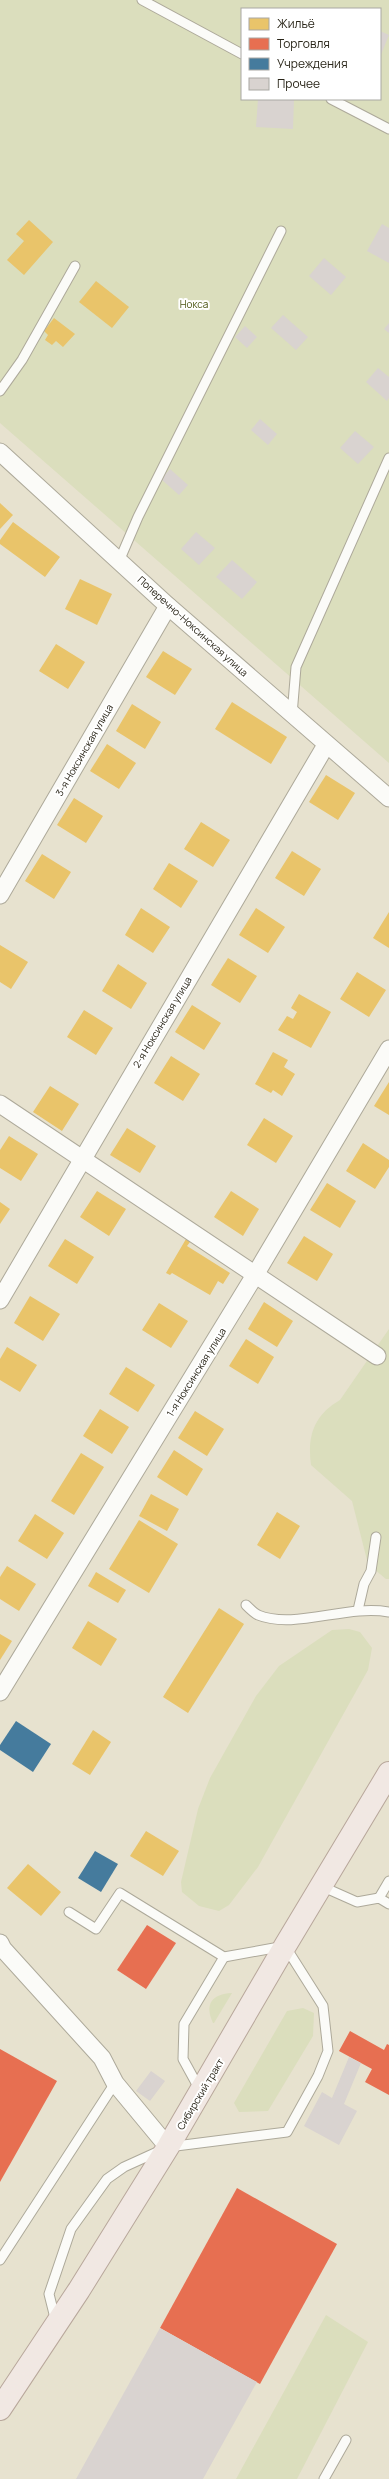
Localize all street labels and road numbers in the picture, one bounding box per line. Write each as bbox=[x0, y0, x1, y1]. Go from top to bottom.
street label: Поперечно-Ноксинская улица bbox=[135, 573, 251, 679]
street label: 3-я Ноксинская улица bbox=[52, 702, 116, 798]
street label: 2-я Ноксинская улица bbox=[129, 974, 195, 1070]
street label: 1-я Ноксинская улица bbox=[163, 1325, 229, 1419]
street label: Сибирский тракт bbox=[173, 2056, 227, 2132]

